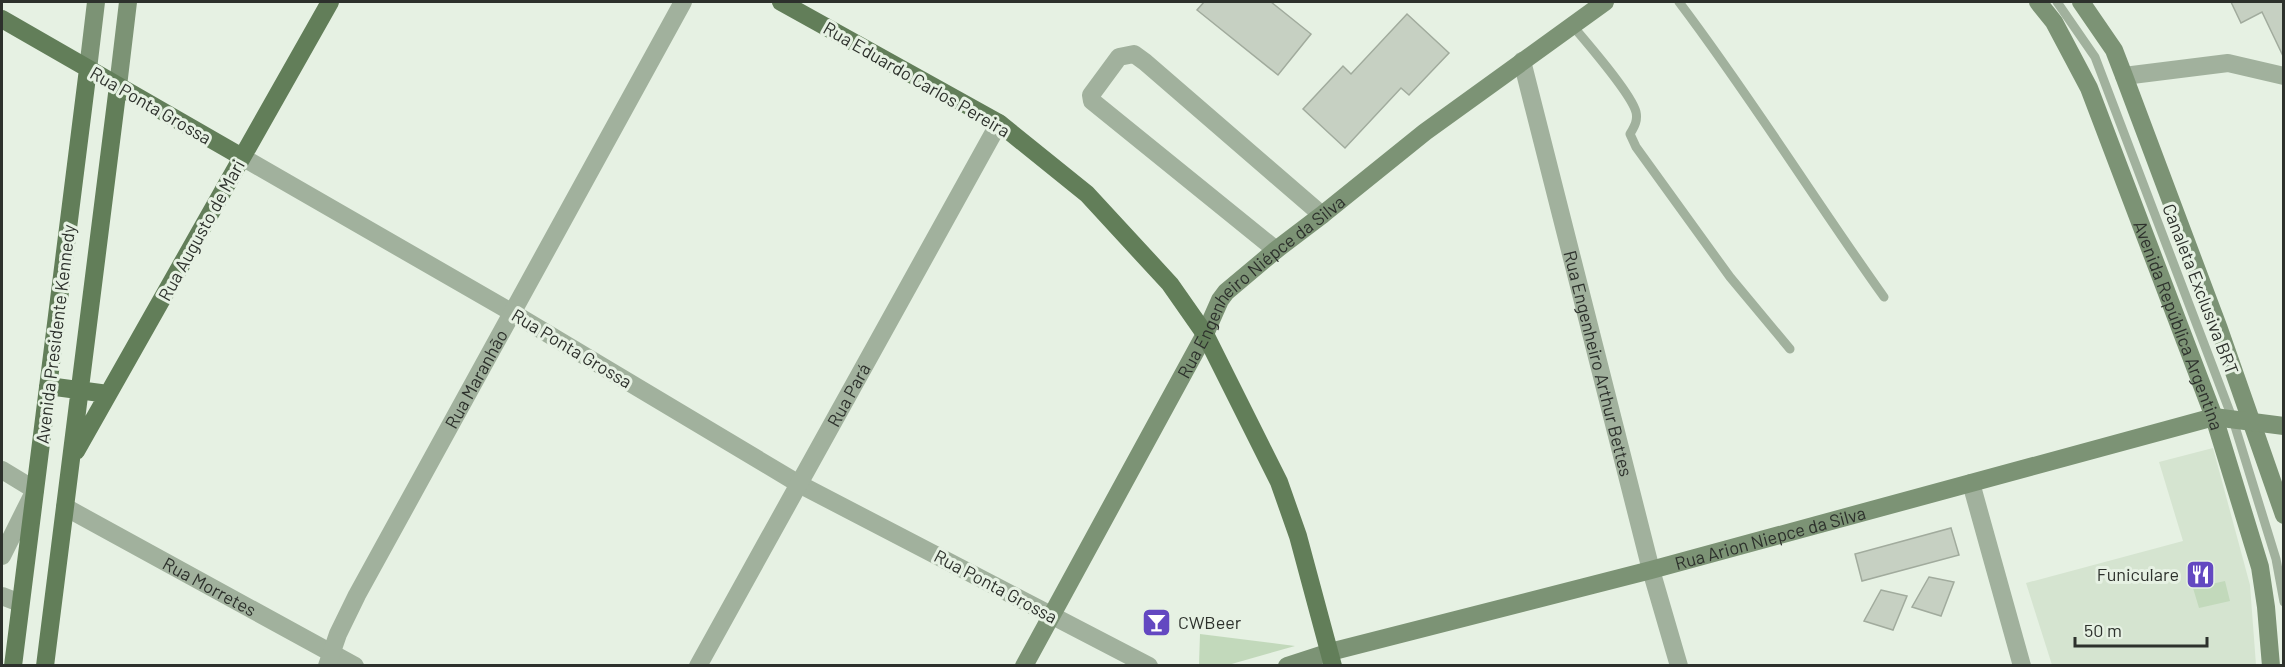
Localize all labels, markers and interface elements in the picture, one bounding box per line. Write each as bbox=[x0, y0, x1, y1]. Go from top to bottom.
street label: Rua Eduardo Carlos Pereira bbox=[820, 17, 1014, 141]
street label: Rua Ponta Grossa bbox=[87, 61, 215, 149]
street label: Rua Augusto de Mari bbox=[153, 156, 249, 304]
street label: Rua Engenheiro Niépce da Silva bbox=[1172, 190, 1349, 382]
street label: Canaleta Exclusiva BRT bbox=[2158, 201, 2244, 377]
street label: Avenida República Argentina bbox=[2129, 217, 2228, 433]
street label: Avenida Presidente Kennedy bbox=[31, 223, 79, 445]
street label: Rua Engenheiro Arthur Bettes bbox=[1559, 248, 1638, 479]
street label: Rua Ponta Grossa bbox=[508, 303, 636, 393]
street label: Rua Maranhão bbox=[440, 325, 512, 432]
street label: Rua Pará bbox=[822, 359, 875, 430]
street label: Rua Arion Niepce da Silva bbox=[1672, 501, 1868, 574]
street label: Rua Ponta Grossa bbox=[931, 544, 1061, 628]
street label: Rua Morretes bbox=[159, 552, 260, 621]
restaurant icon: Funiculare bbox=[2184, 558, 2216, 590]
place label: Funiculare bbox=[2097, 563, 2179, 585]
bar icon: CWBeer bbox=[1141, 606, 1173, 638]
scale bar bbox=[2075, 610, 2207, 648]
place label: CWBeer bbox=[1178, 611, 1242, 633]
text: 50 m bbox=[2084, 619, 2122, 641]

